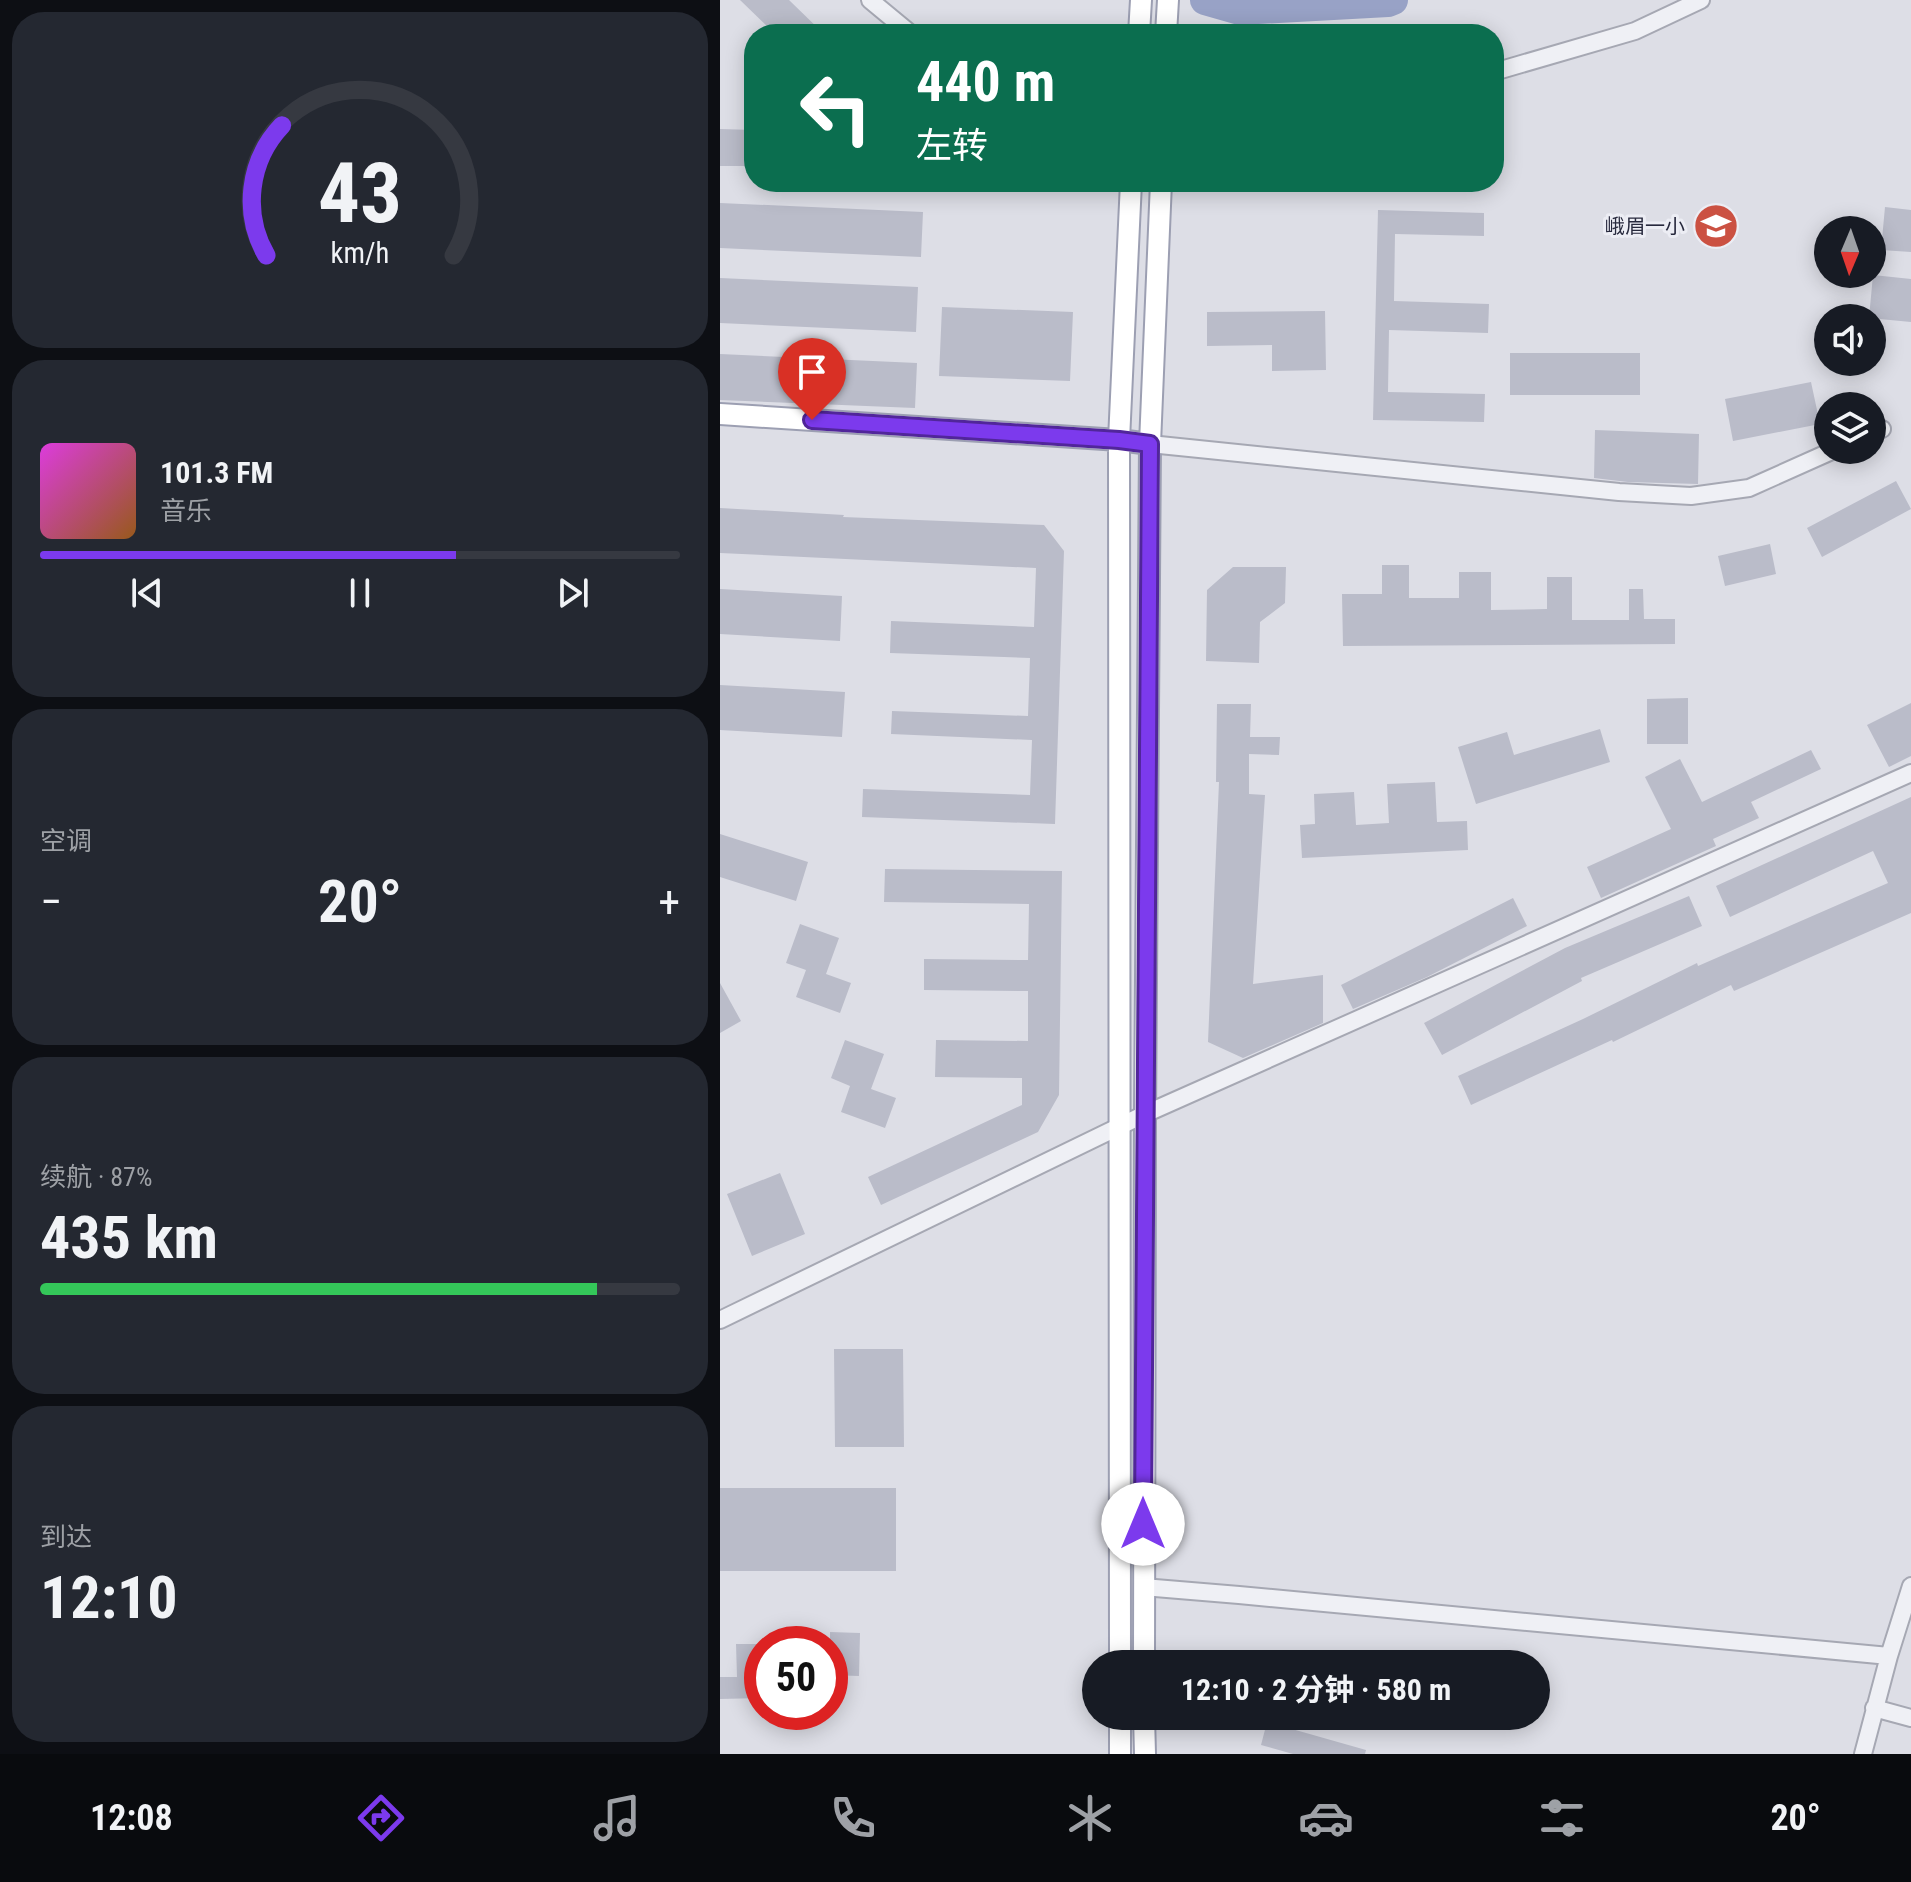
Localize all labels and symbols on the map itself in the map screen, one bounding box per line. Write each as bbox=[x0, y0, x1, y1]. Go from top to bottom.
school or university icon: 峨眉一小 bbox=[1692, 202, 1740, 250]
place label: 峨眉一小 bbox=[1605, 214, 1685, 238]
north arrow bbox=[1814, 216, 1886, 288]
pin bbox=[778, 338, 846, 420]
position arrow bbox=[1101, 1482, 1185, 1566]
speed limit sign: 50 bbox=[744, 1626, 848, 1730]

